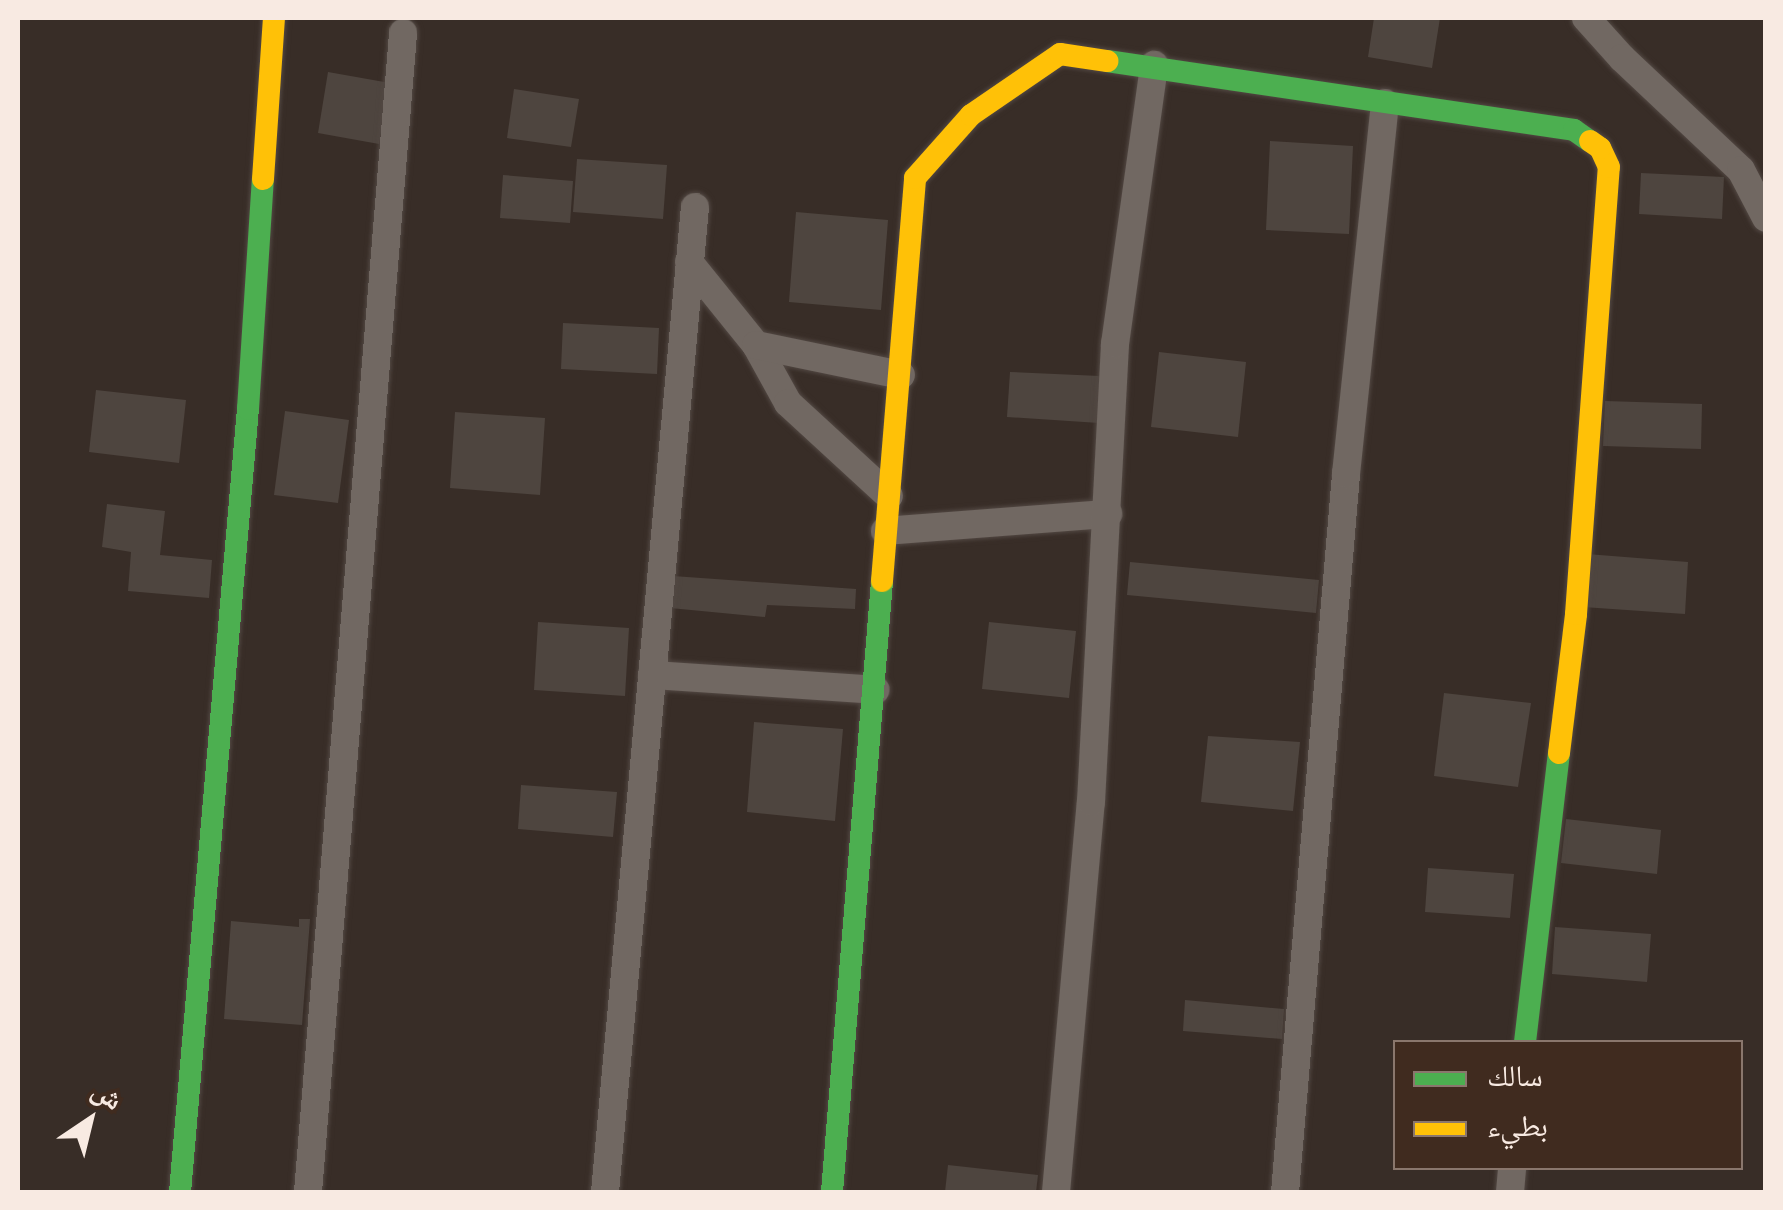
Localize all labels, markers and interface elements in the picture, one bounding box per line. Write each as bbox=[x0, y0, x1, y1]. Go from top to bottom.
legend bbox=[1393, 1040, 1743, 1170]
text: سالك bbox=[1487, 1058, 1543, 1093]
north arrow bbox=[40, 1070, 140, 1170]
text: ش bbox=[86, 1073, 129, 1117]
text: بطيء bbox=[1487, 1108, 1548, 1143]

